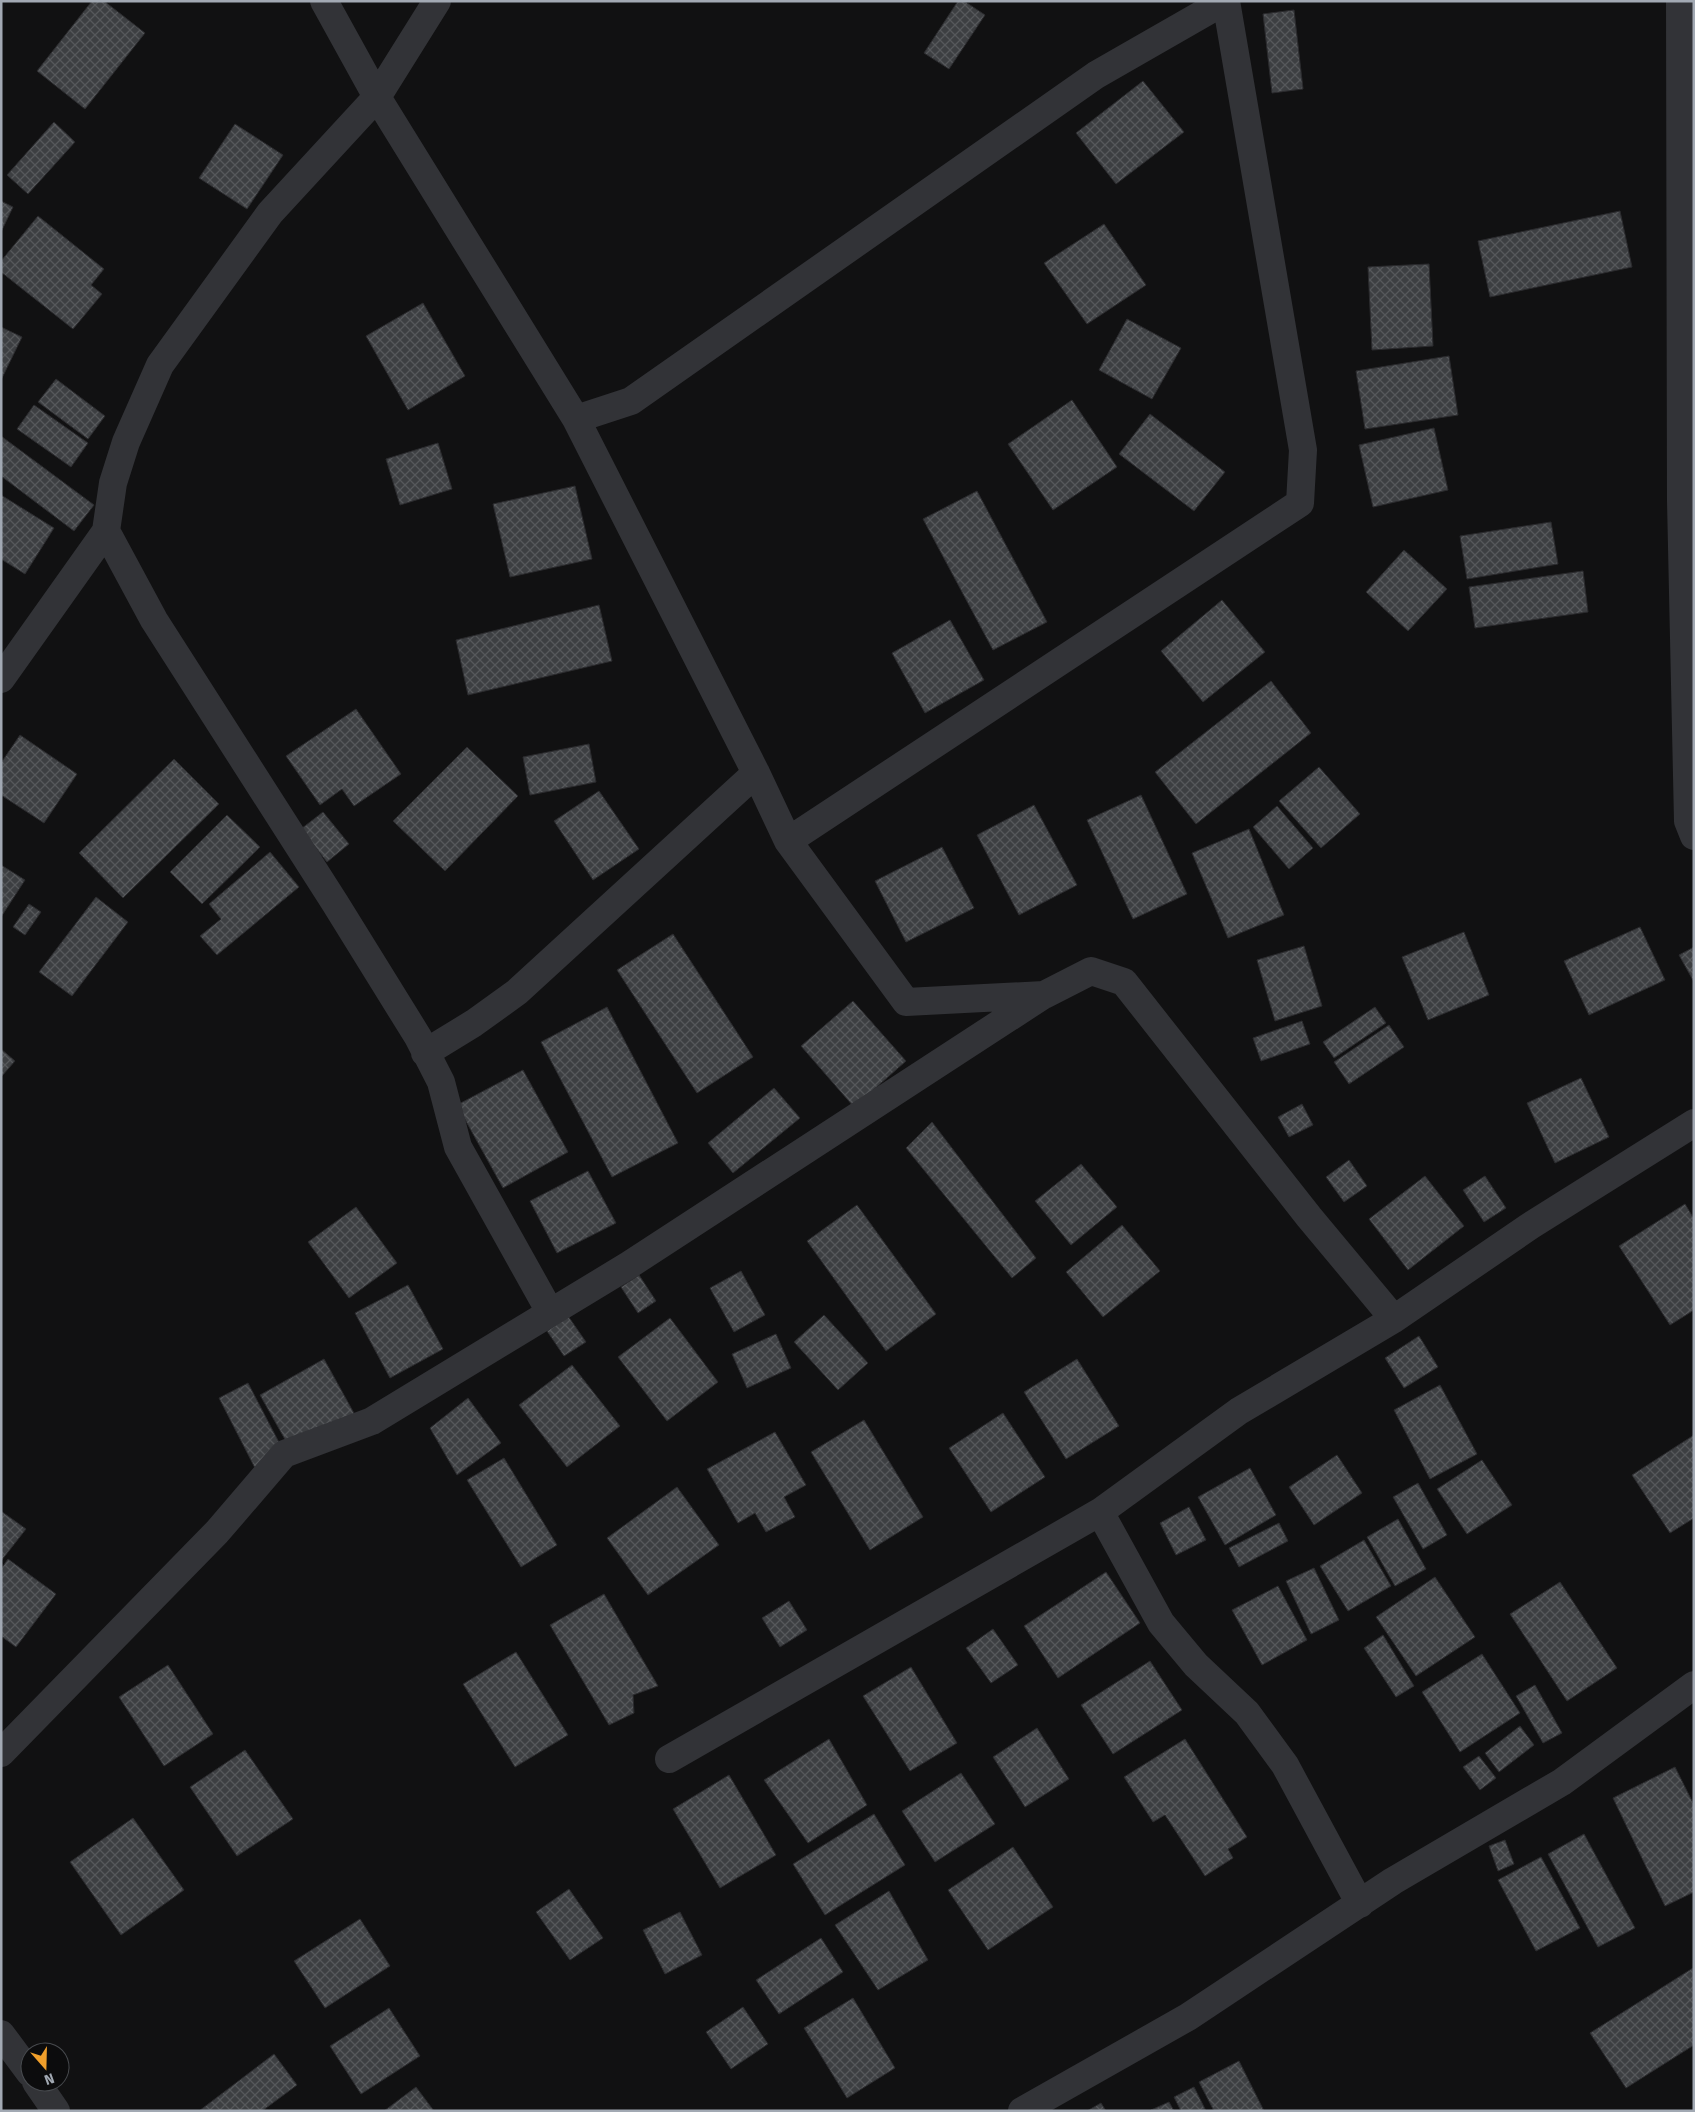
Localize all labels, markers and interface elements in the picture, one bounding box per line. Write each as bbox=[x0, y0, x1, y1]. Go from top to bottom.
north arrow bbox=[20, 2042, 70, 2092]
text: N bbox=[42, 2069, 57, 2088]

